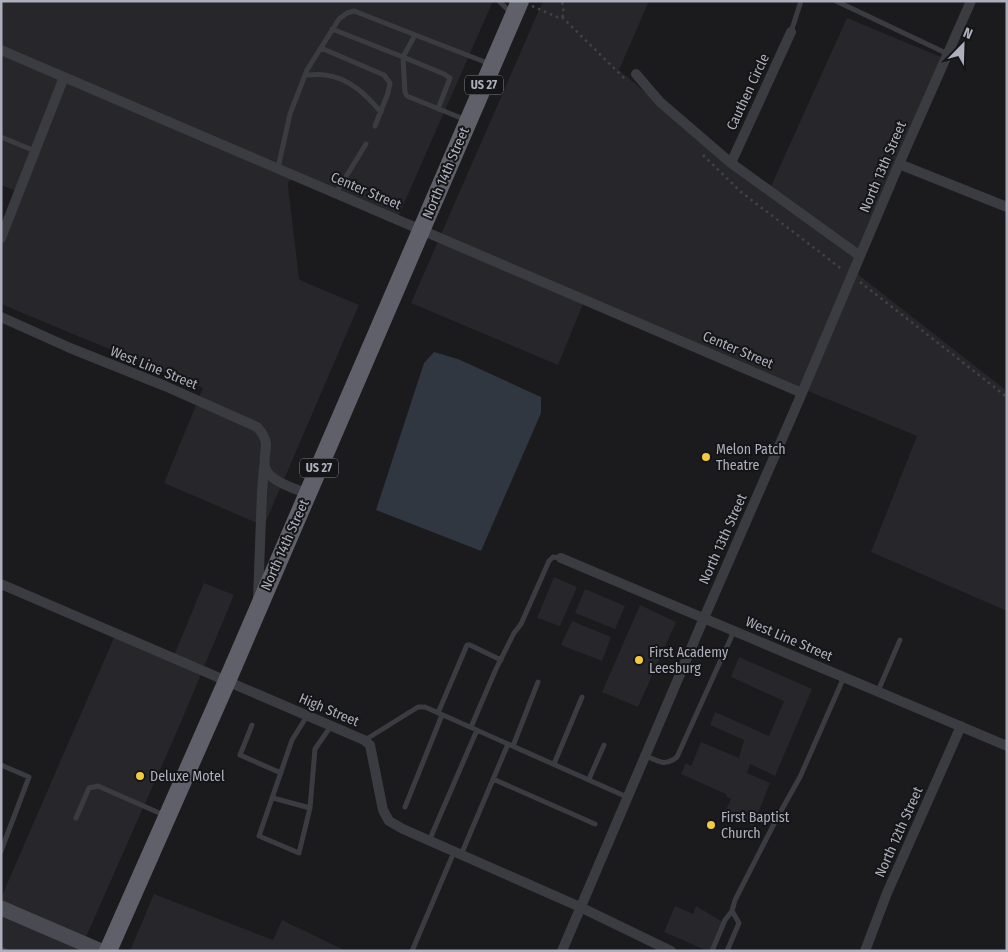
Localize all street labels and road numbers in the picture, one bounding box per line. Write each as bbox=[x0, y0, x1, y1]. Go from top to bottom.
street label: Cauthen Circle bbox=[723, 51, 773, 133]
road number: US 27 bbox=[465, 76, 503, 94]
street label: North 13th Street bbox=[856, 118, 910, 215]
street label: North 14th Street bbox=[419, 124, 473, 221]
street label: Center Street bbox=[328, 169, 404, 214]
street label: Center Street bbox=[700, 328, 776, 373]
street label: West Line Street bbox=[108, 343, 201, 393]
road number: US 27 bbox=[300, 458, 338, 478]
street label: North 13th Street bbox=[695, 491, 751, 587]
street label: North 14th Street bbox=[257, 496, 313, 593]
street label: West Line Street bbox=[743, 613, 835, 665]
street label: High Street bbox=[296, 690, 362, 730]
street label: North 12th Street bbox=[871, 784, 927, 880]

